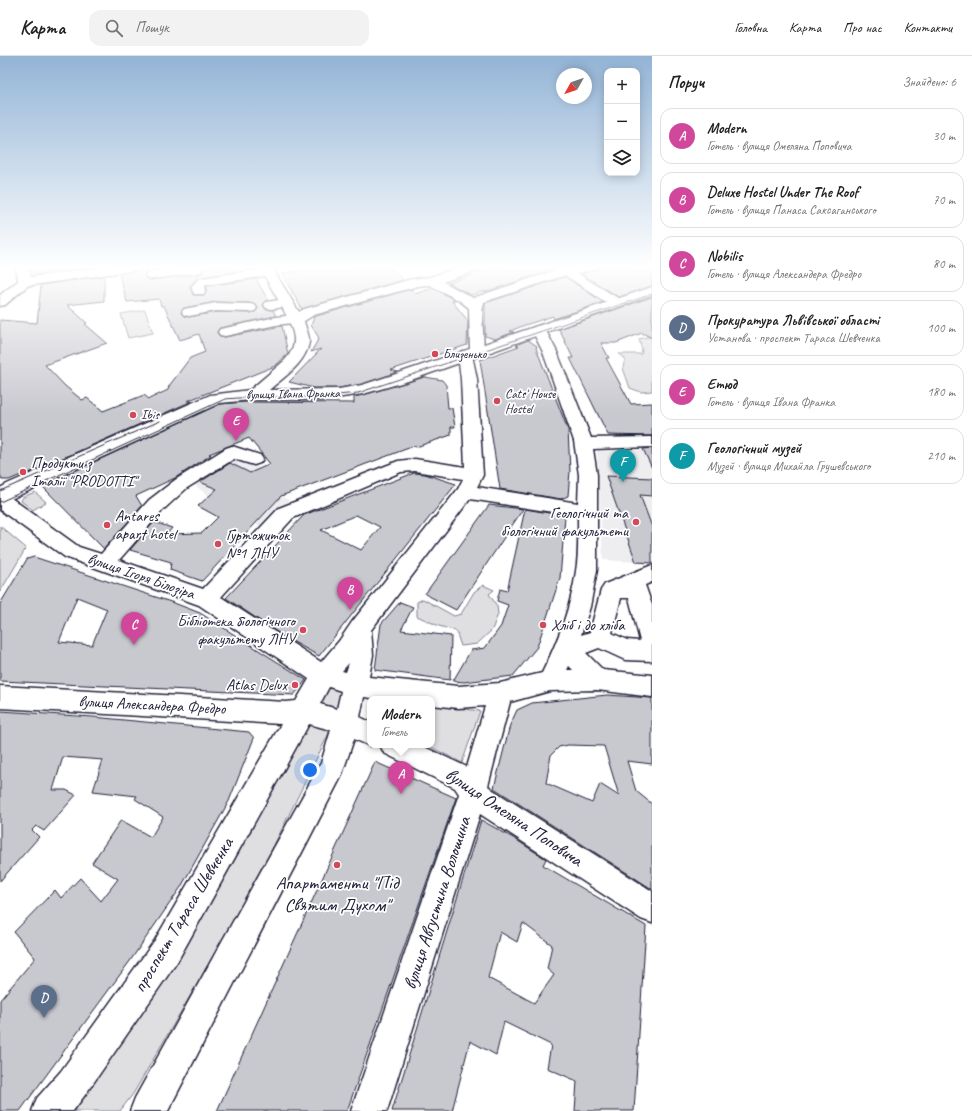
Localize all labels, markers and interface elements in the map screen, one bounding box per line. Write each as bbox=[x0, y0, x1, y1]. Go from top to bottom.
search box bbox=[89, 10, 369, 46]
text: Карта bbox=[20, 16, 65, 40]
icon: search bbox=[103, 17, 125, 39]
text: Пошук bbox=[135, 18, 169, 37]
text: Головна bbox=[734, 19, 767, 36]
text: Карта bbox=[789, 19, 821, 36]
text: Про нас bbox=[843, 19, 882, 36]
text: Контакти bbox=[904, 19, 952, 36]
north arrow bbox=[556, 68, 592, 104]
map controls bbox=[604, 68, 640, 176]
button: + bbox=[604, 68, 640, 104]
text: Поруч bbox=[668, 72, 704, 93]
text: Знайдено: 6 bbox=[902, 74, 956, 90]
button: − bbox=[604, 104, 640, 140]
text: Modern bbox=[707, 119, 747, 138]
text: A bbox=[679, 128, 685, 144]
text: 30 m bbox=[933, 128, 955, 144]
text: Готель · вулиця Омеляна Поповича bbox=[707, 138, 851, 154]
button: layers bbox=[604, 140, 640, 176]
text: Deluxe Hostel Under The Roof bbox=[707, 183, 858, 202]
text: B bbox=[679, 192, 685, 208]
text: 70 m bbox=[933, 192, 955, 208]
text: Готель · вулиця Панаса Саксаганського bbox=[707, 202, 876, 218]
text: Nobilis bbox=[707, 247, 742, 266]
text: C bbox=[679, 256, 685, 272]
text: 80 m bbox=[933, 256, 955, 272]
text: Готель · вулиця Александера Фредро bbox=[707, 266, 861, 282]
text: Прокуратура Львівської області bbox=[707, 311, 879, 330]
text: D bbox=[678, 320, 686, 336]
text: 100 m bbox=[927, 320, 955, 336]
text: Установа · проспект Тараса Шевченка bbox=[707, 330, 880, 346]
place label: Близенько bbox=[443, 346, 488, 362]
marker: Близенько bbox=[430, 349, 440, 359]
text: Етюд bbox=[707, 375, 737, 394]
text: E bbox=[679, 384, 685, 400]
text: 180 m bbox=[927, 384, 955, 400]
street label: вулиця Івана Франка bbox=[246, 385, 341, 403]
place label: Cats' House Hostel bbox=[505, 386, 556, 417]
text: Готель · вулиця Івана Франка bbox=[707, 394, 835, 410]
marker: Cats' House Hostel bbox=[492, 396, 502, 406]
place label: Ibis bbox=[141, 407, 160, 423]
pin: E bbox=[223, 408, 249, 441]
marker: Ibis bbox=[128, 410, 138, 420]
text: Геологічний музей bbox=[707, 439, 801, 458]
text: F bbox=[679, 448, 685, 464]
text: 210 m bbox=[927, 448, 955, 464]
pin: F bbox=[610, 449, 636, 482]
place label: Продукти з Італії "PRODOTTI" bbox=[31, 453, 140, 491]
text: Музей · вулиця Михайла Грушевського bbox=[707, 458, 870, 474]
marker: Продукти з Італії "PRODOTTI" bbox=[18, 467, 28, 477]
place label: Геологічний та біологічний факультети bbox=[501, 503, 629, 541]
place label: Antares apart hotel bbox=[115, 506, 179, 544]
marker: Геологічний та біологічний факультети bbox=[631, 517, 641, 527]
marker: Antares apart hotel bbox=[102, 520, 112, 530]
place label: Гуртожиток №1 ЛНУ bbox=[226, 525, 290, 563]
marker: Гуртожиток №1 ЛНУ bbox=[213, 539, 223, 549]
street label: вулиця Ігоря Білозіра bbox=[85, 548, 198, 604]
pin: B bbox=[337, 577, 363, 610]
place label: Бібліотека біологічного факультету ЛНУ bbox=[177, 611, 298, 649]
pin: C bbox=[121, 612, 147, 645]
place label: Хліб і до хліба bbox=[551, 615, 625, 635]
marker: Хліб і до хліба bbox=[538, 620, 548, 630]
marker: Бібліотека біологічного факультету ЛНУ bbox=[298, 625, 308, 635]
place label: Atlas Delux bbox=[226, 675, 289, 695]
marker: Atlas Delux bbox=[290, 680, 300, 690]
street label: вулиця Александера Фредро bbox=[78, 691, 227, 719]
popup bbox=[367, 696, 435, 748]
text: Modern bbox=[381, 705, 421, 724]
text: Готель bbox=[381, 724, 407, 740]
your location bbox=[300, 760, 320, 780]
pin: A bbox=[388, 761, 414, 794]
street label: вулиця Омеляна Поповича bbox=[441, 762, 589, 873]
street label: вулиця Августина Волошина bbox=[398, 812, 477, 992]
street label: проспект Тараса Шевченка bbox=[127, 832, 239, 997]
marker: Апартаменти "Під Святим Духом" bbox=[332, 860, 342, 870]
place label: Апартаменти "Під Святим Духом" bbox=[276, 871, 401, 917]
pin: D bbox=[31, 985, 57, 1018]

